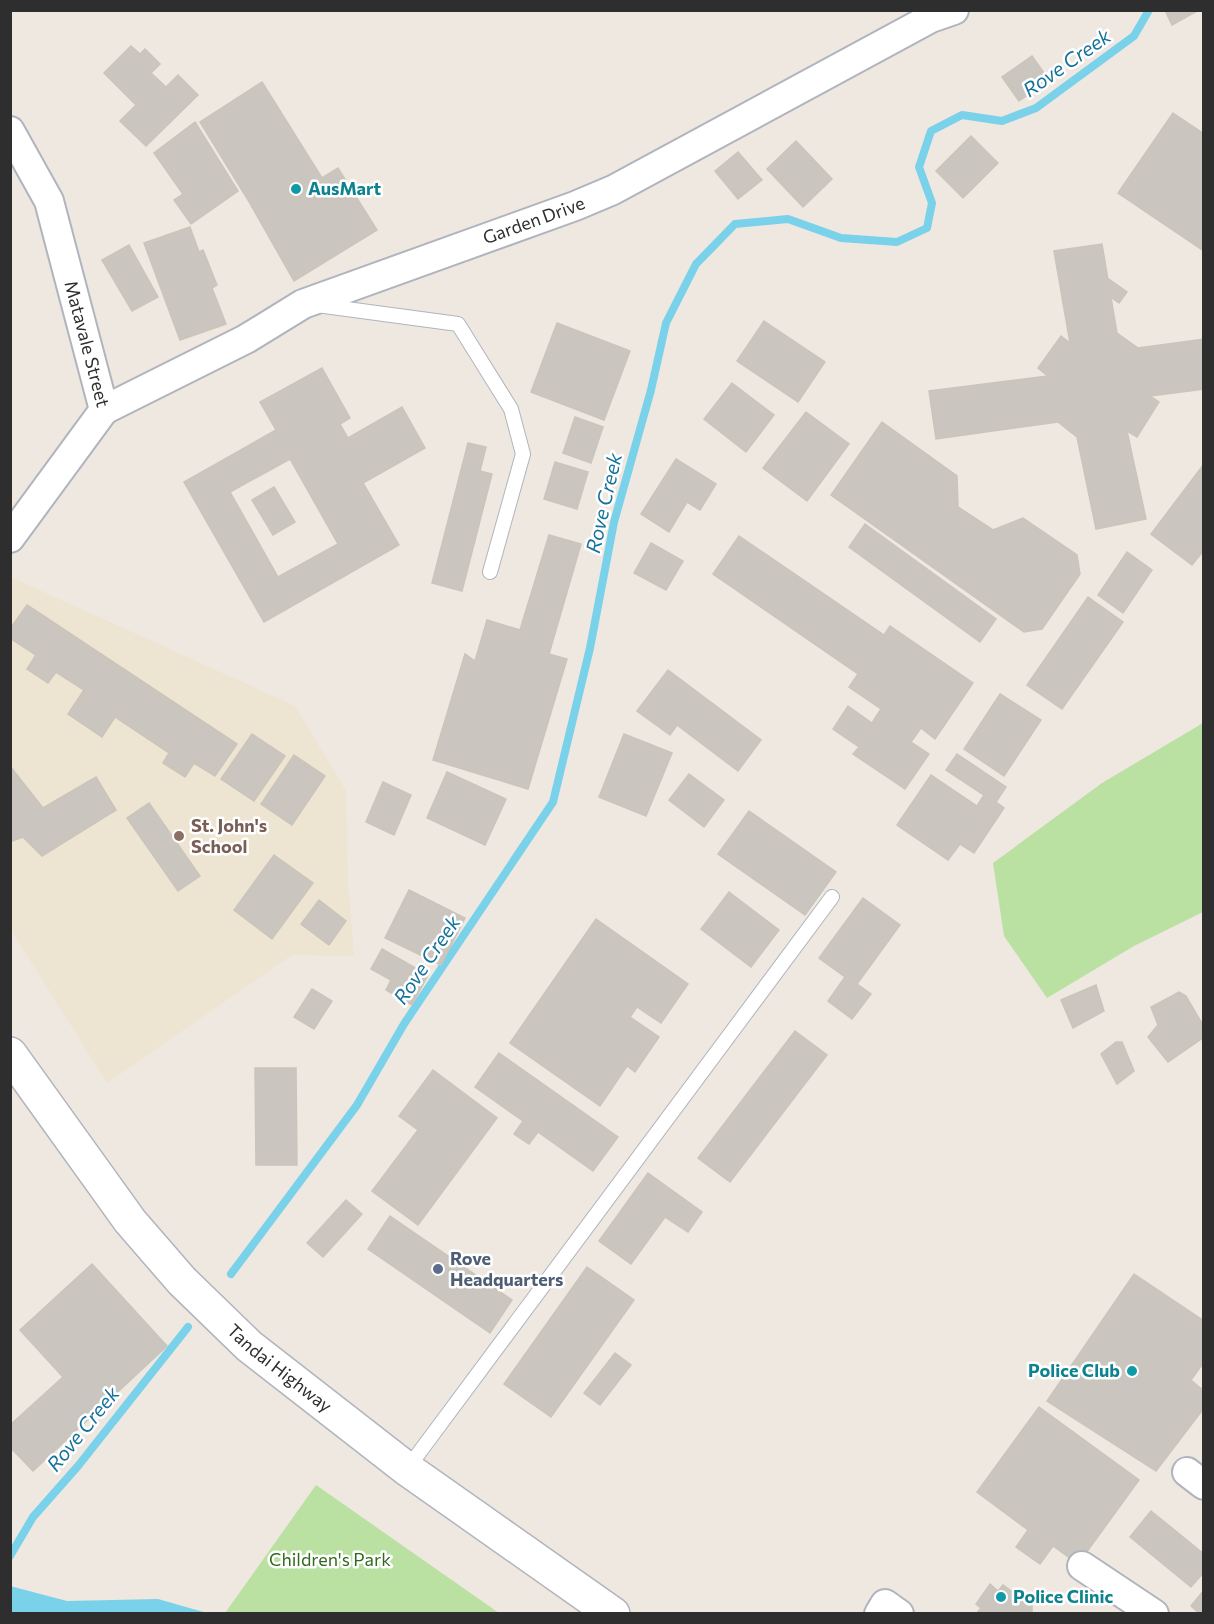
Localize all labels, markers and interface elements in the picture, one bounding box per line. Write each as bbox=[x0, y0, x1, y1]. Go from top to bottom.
water label: Rove Creek bbox=[1018, 23, 1116, 101]
place label: AusMart bbox=[308, 177, 381, 199]
marker: AusMart bbox=[289, 182, 303, 196]
street label: Garden Drive bbox=[480, 191, 588, 248]
street label: Matavale Street bbox=[60, 278, 115, 409]
water label: Rove Creek bbox=[580, 449, 626, 555]
place label: St. John's School bbox=[191, 814, 267, 857]
marker: St. John's School bbox=[172, 829, 186, 843]
water label: Rove Creek bbox=[388, 910, 465, 1008]
place label: Rove Headquarters bbox=[450, 1247, 563, 1290]
marker: Rove Headquarters bbox=[431, 1262, 445, 1276]
street label: Tandai Highway bbox=[223, 1319, 337, 1416]
place label: Police Club bbox=[1028, 1359, 1120, 1381]
marker: Police Club bbox=[1125, 1364, 1139, 1378]
water label: Rove Creek bbox=[41, 1380, 124, 1475]
park label: Children's Park bbox=[269, 1548, 391, 1570]
place label: Police Clinic bbox=[1013, 1585, 1113, 1607]
marker: Police Clinic bbox=[994, 1590, 1008, 1604]

